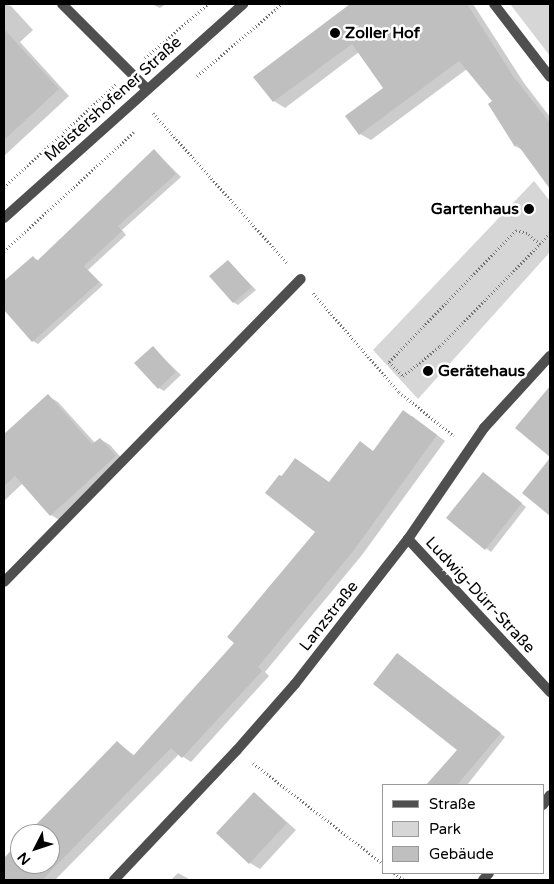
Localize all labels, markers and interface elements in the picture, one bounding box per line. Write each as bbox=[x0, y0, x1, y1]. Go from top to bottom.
place label: Zoller Hof bbox=[345, 23, 420, 43]
marker: Zoller Hof bbox=[329, 27, 341, 39]
street label: Meistershofener Straße bbox=[41, 32, 185, 166]
place label: Gartenhaus bbox=[431, 199, 519, 219]
marker: Gartenhaus bbox=[523, 203, 535, 215]
place label: Gerätehaus bbox=[438, 361, 525, 381]
marker: Gerätehaus bbox=[422, 365, 434, 377]
street label: Ludwig-Dürr-Straße bbox=[421, 533, 539, 657]
street label: Lanzstraße bbox=[296, 577, 362, 655]
legend bbox=[382, 784, 544, 874]
text: Straße bbox=[429, 795, 475, 813]
text: Park bbox=[429, 820, 461, 838]
north arrow bbox=[10, 824, 60, 874]
text: Gebäude bbox=[429, 845, 494, 863]
text: N bbox=[14, 849, 34, 868]

